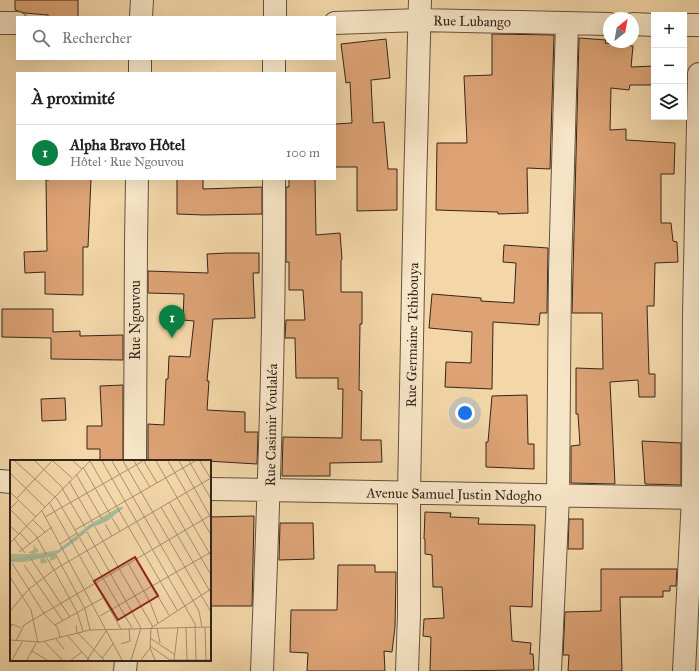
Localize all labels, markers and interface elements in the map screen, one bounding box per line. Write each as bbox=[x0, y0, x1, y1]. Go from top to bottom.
street label: Rue Lubango bbox=[433, 12, 511, 31]
north arrow bbox=[603, 12, 639, 48]
map controls bbox=[651, 12, 687, 120]
button: + bbox=[651, 12, 687, 48]
search box bbox=[16, 16, 336, 60]
icon: search bbox=[30, 27, 52, 49]
text: Rechercher bbox=[62, 29, 132, 47]
button: − bbox=[651, 48, 687, 84]
button: layers bbox=[651, 84, 687, 120]
text: À proximité bbox=[32, 88, 115, 109]
text: Alpha Bravo Hôtel bbox=[70, 136, 185, 154]
text: 1 bbox=[42, 145, 48, 161]
text: 100 m bbox=[286, 145, 320, 161]
text: Hôtel · Rue Ngouvou bbox=[70, 154, 184, 170]
street label: Rue Germaine Tchibouya bbox=[403, 262, 422, 408]
street label: Rue Ngouvou bbox=[127, 279, 144, 360]
pin: 1 bbox=[159, 305, 185, 338]
street label: Rue Casimir Voulaléa bbox=[262, 363, 281, 487]
your location bbox=[455, 403, 475, 423]
inset map bbox=[10, 460, 211, 661]
street label: Avenue Samuel Justin Ndogho bbox=[365, 484, 542, 506]

